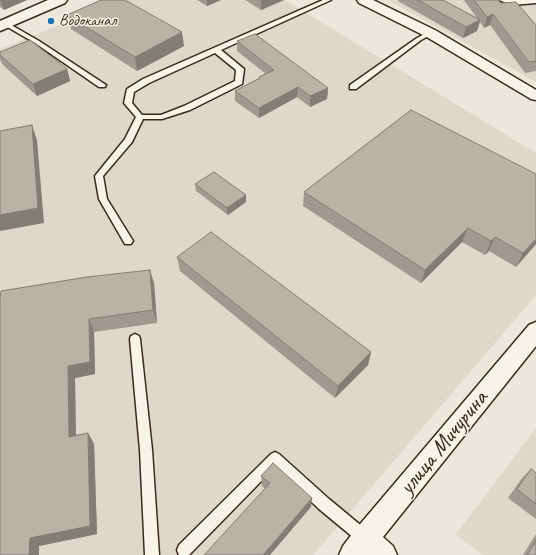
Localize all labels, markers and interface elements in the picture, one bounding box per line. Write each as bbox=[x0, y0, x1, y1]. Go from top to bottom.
place label: Водоканал bbox=[59, 11, 116, 31]
marker: Водоканал bbox=[46, 16, 56, 26]
street label: улица Мичурина bbox=[394, 385, 494, 501]

